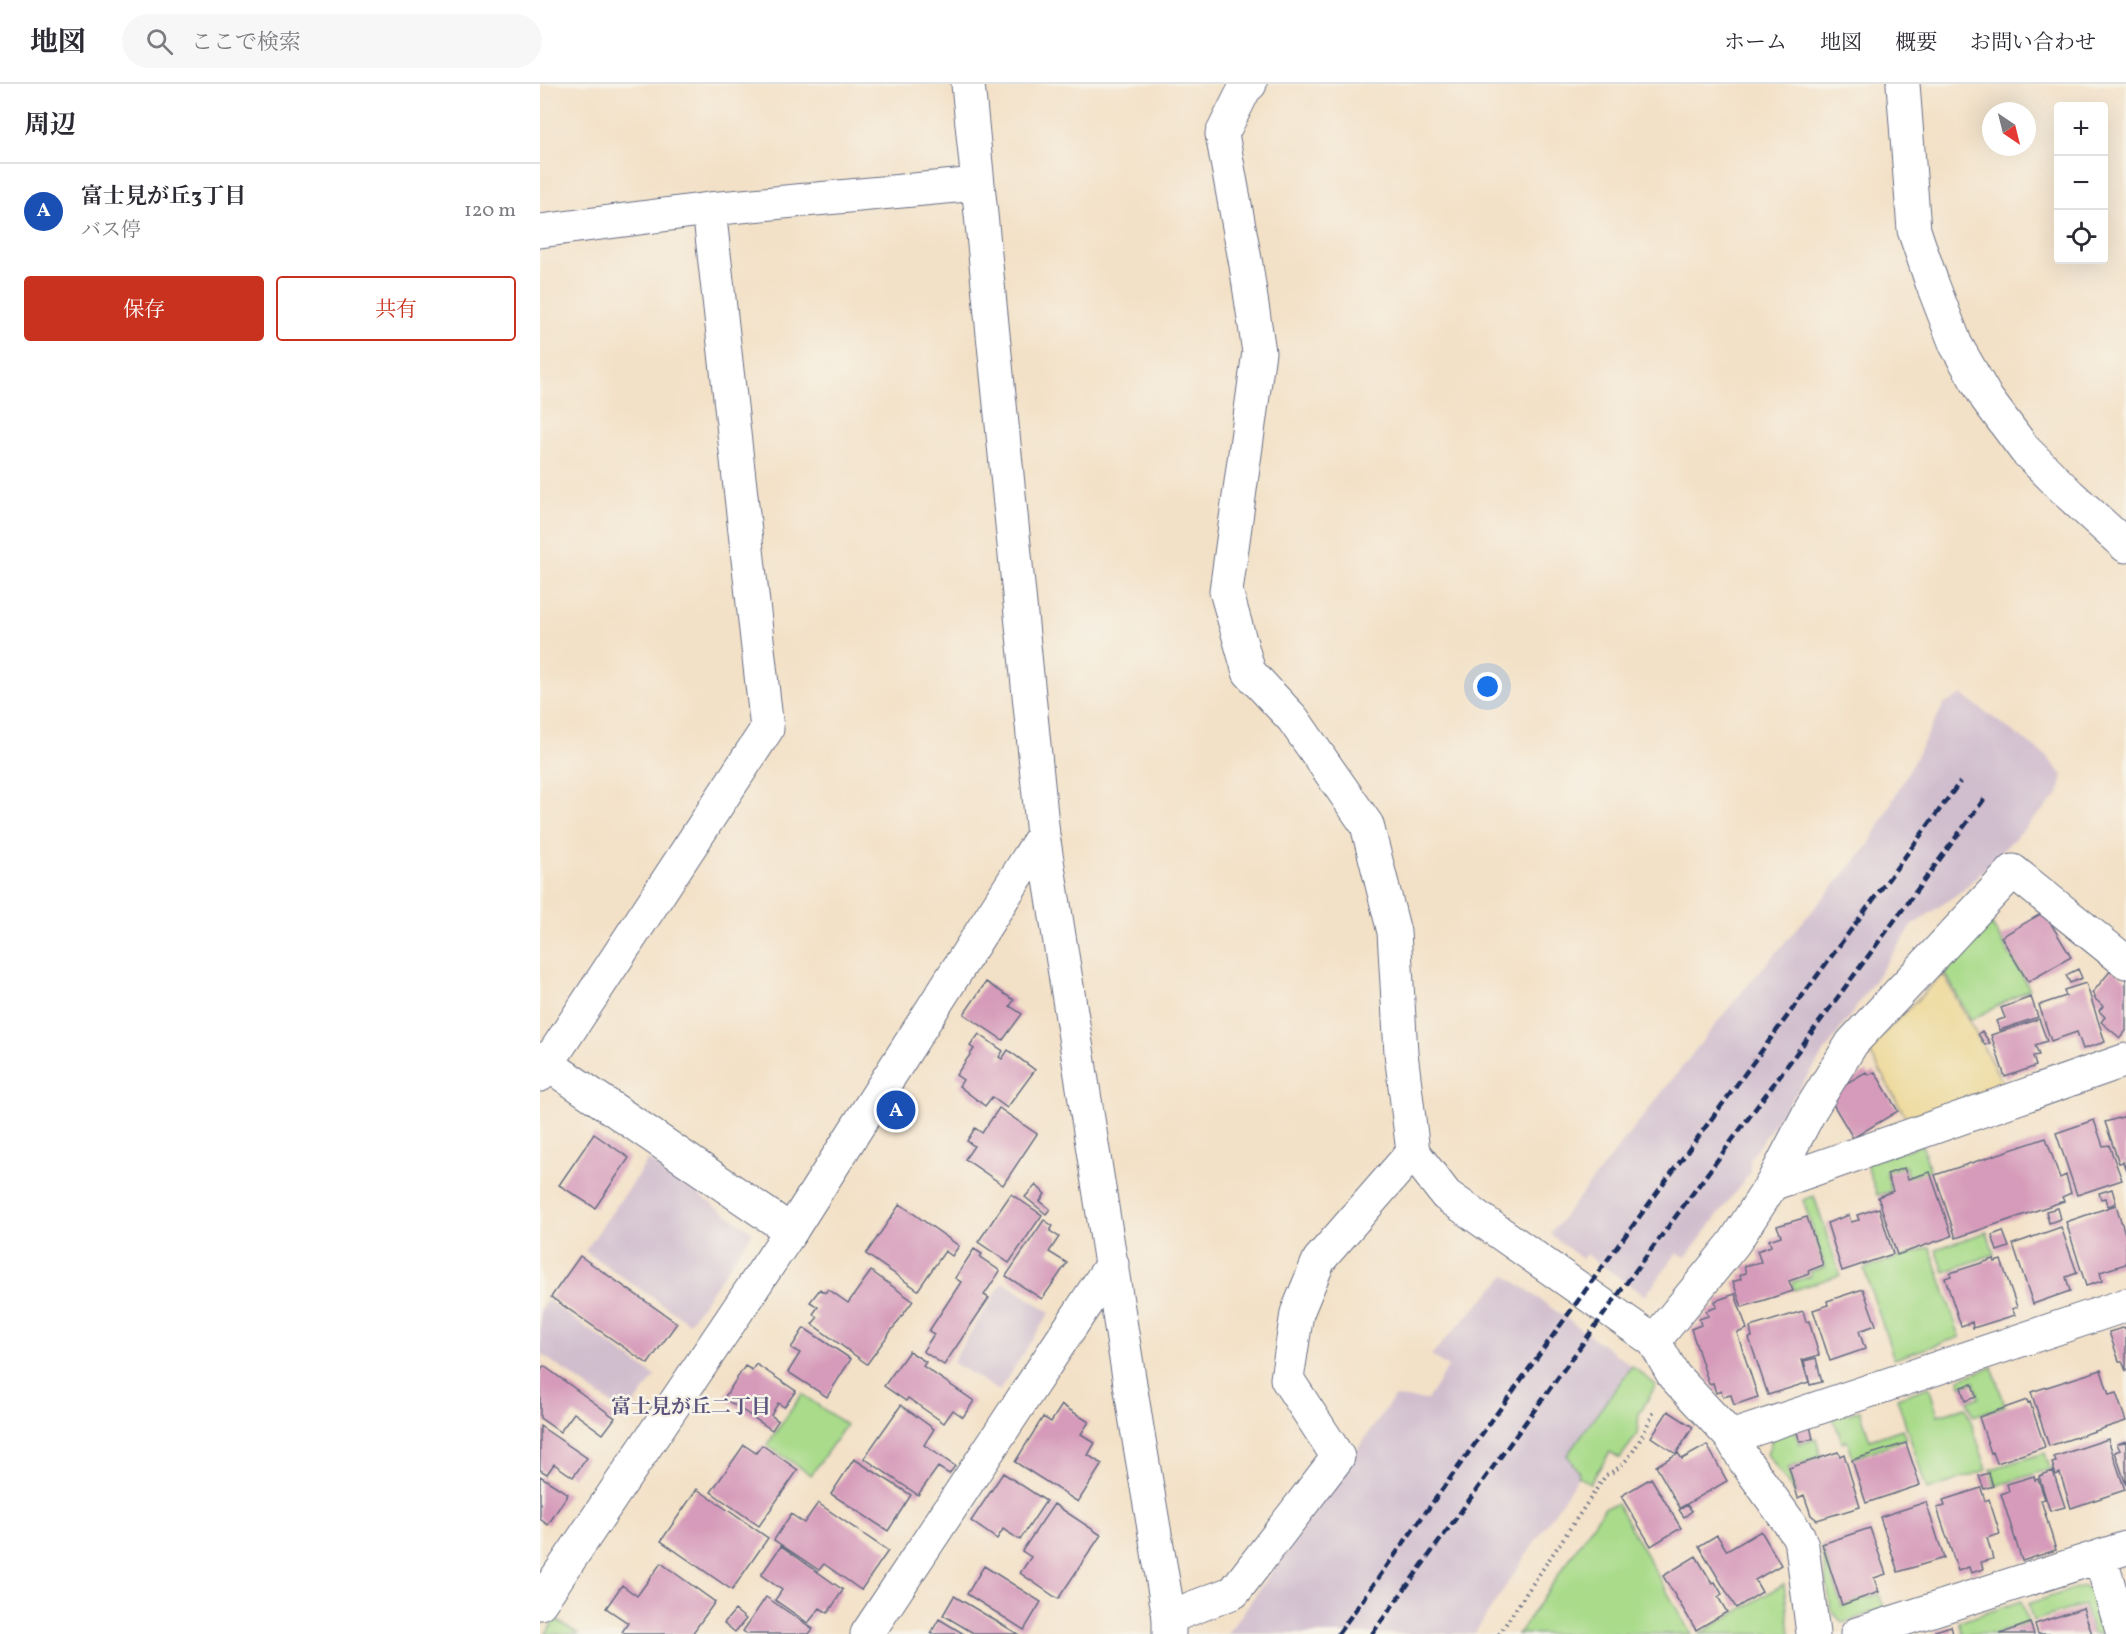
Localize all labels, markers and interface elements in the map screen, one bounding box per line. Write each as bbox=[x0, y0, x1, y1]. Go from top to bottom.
search box bbox=[122, 14, 542, 68]
text: 地図 bbox=[30, 24, 86, 63]
icon: search bbox=[143, 25, 176, 58]
text: ここで検索 bbox=[191, 28, 301, 59]
text: ホーム bbox=[1724, 29, 1787, 58]
text: 地図 bbox=[1820, 29, 1862, 58]
text: 概要 bbox=[1895, 29, 1937, 58]
text: お問い合わせ bbox=[1970, 29, 2096, 58]
north arrow bbox=[1982, 102, 2036, 156]
map controls bbox=[2054, 102, 2108, 264]
button: + bbox=[2054, 102, 2108, 156]
text: 周辺 bbox=[24, 108, 76, 144]
button: − bbox=[2054, 156, 2108, 210]
text: 富士見が丘3丁目 bbox=[81, 182, 246, 213]
text: A bbox=[36, 197, 51, 225]
text: 120 m bbox=[464, 197, 516, 225]
button: locate bbox=[2054, 210, 2108, 264]
text: バス停 bbox=[81, 217, 141, 245]
button: 保存 bbox=[24, 276, 264, 341]
button: 共有 bbox=[276, 276, 516, 341]
your location bbox=[1473, 672, 1502, 701]
pin: A bbox=[876, 1088, 916, 1132]
district label: 富士見が丘二丁目 bbox=[611, 1394, 771, 1422]

